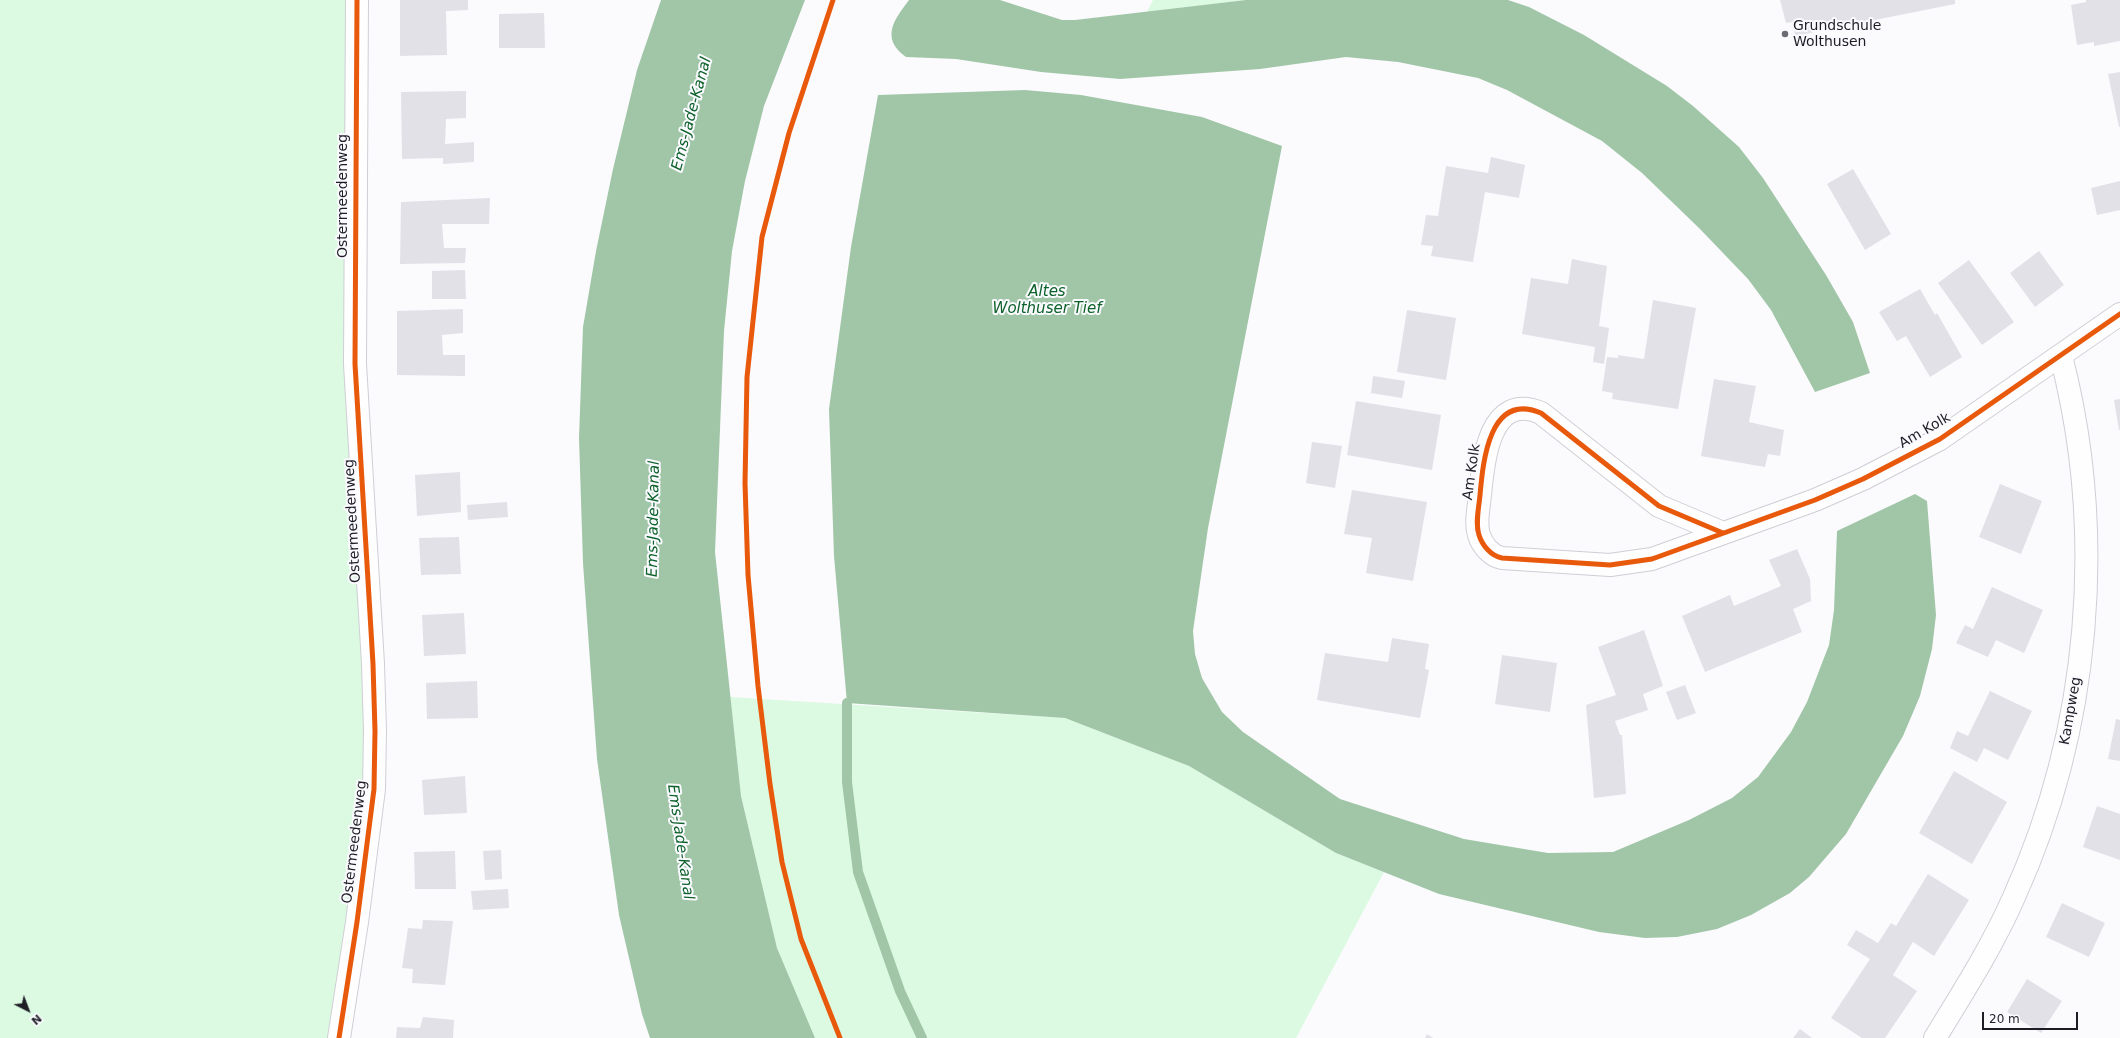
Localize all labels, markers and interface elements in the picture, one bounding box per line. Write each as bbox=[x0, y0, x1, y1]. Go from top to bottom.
place label: Grundschule Wolthusen bbox=[1793, 18, 1881, 50]
marker: Grundschule Wolthusen bbox=[1780, 29, 1790, 39]
water label: Ems-Jade-Kanal bbox=[668, 55, 716, 173]
street label: Ostermeedenweg bbox=[335, 134, 351, 258]
water label: Altes Wolthuser Tief bbox=[993, 283, 1101, 318]
street label: Am Kolk bbox=[1896, 410, 1954, 452]
street label: Am Kolk bbox=[1460, 443, 1484, 501]
street label: Ostermeedenweg bbox=[341, 459, 365, 583]
water label: Ems-Jade-Kanal bbox=[644, 461, 664, 577]
street label: Kampweg bbox=[2057, 676, 2085, 746]
street label: Ostermeedenweg bbox=[339, 779, 371, 905]
water label: Ems-Jade-Kanal bbox=[663, 783, 697, 901]
north arrow bbox=[8, 990, 48, 1030]
scale bar bbox=[1984, 1004, 2080, 1030]
text: N bbox=[29, 1011, 44, 1027]
text: 20 m bbox=[1989, 1012, 2020, 1026]

